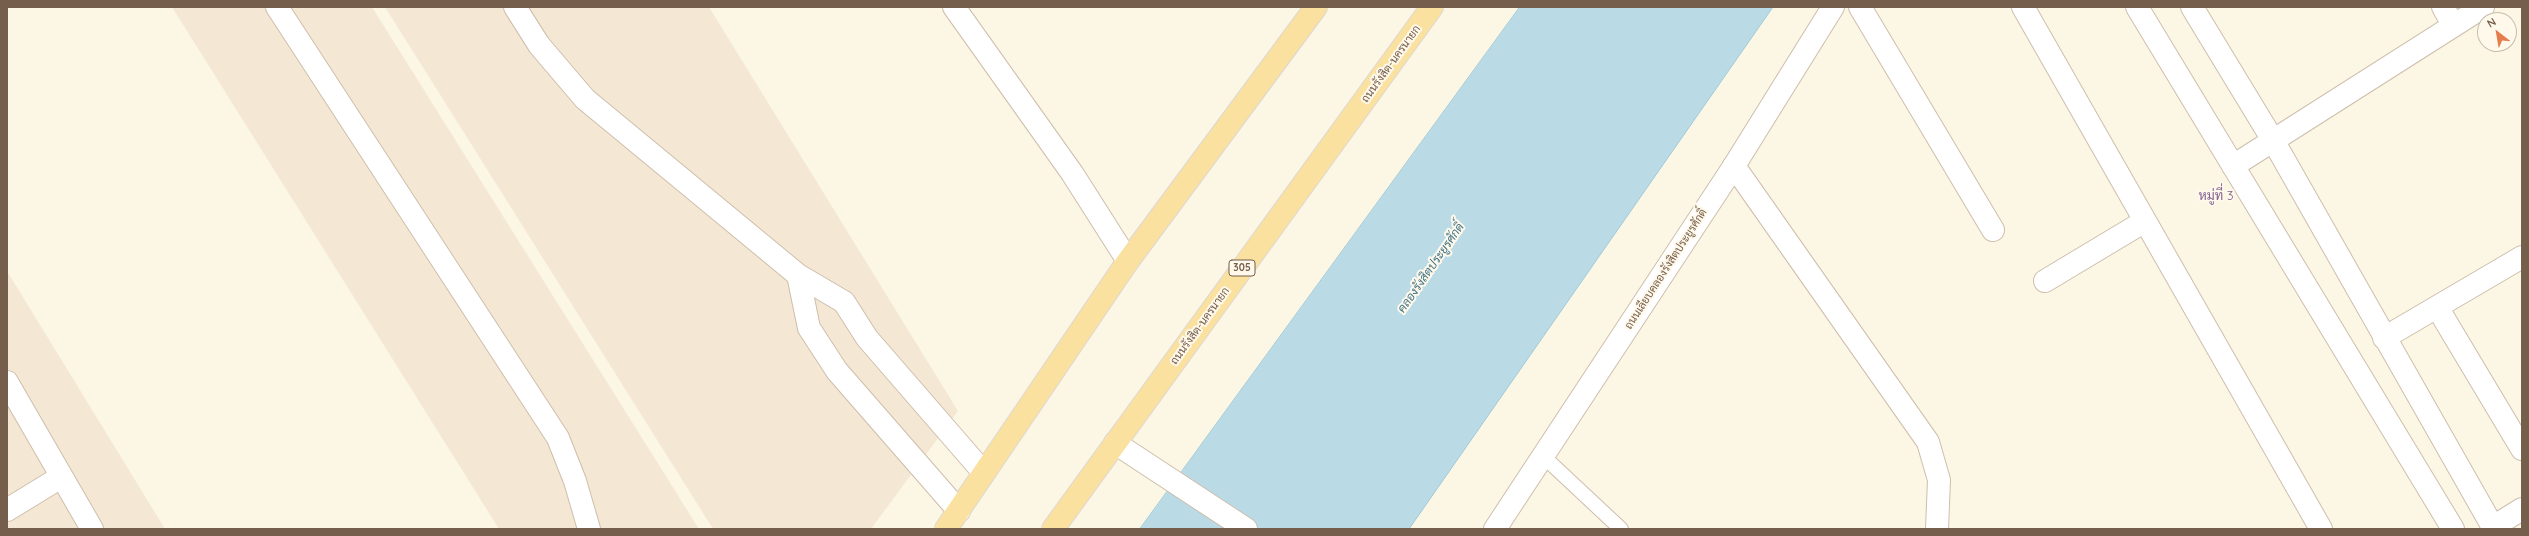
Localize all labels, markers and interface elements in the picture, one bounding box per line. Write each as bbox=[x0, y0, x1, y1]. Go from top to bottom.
north arrow bbox=[2477, 12, 2517, 52]
text: N bbox=[2484, 14, 2498, 31]
street label: ถนนรังสิต-นครนายก bbox=[1359, 23, 1423, 105]
district label: หมู่ที่ 3 bbox=[2198, 188, 2234, 204]
street label: ถนนเลียบคลองรังสิตประยูรศักดิ์ bbox=[1622, 206, 1710, 332]
water label: คลองรังสิตประยูรศักดิ์ bbox=[1395, 220, 1467, 316]
road number: 305 bbox=[1229, 260, 1255, 276]
street label: ถนนรังสิต-นครนายก bbox=[1168, 285, 1232, 367]

